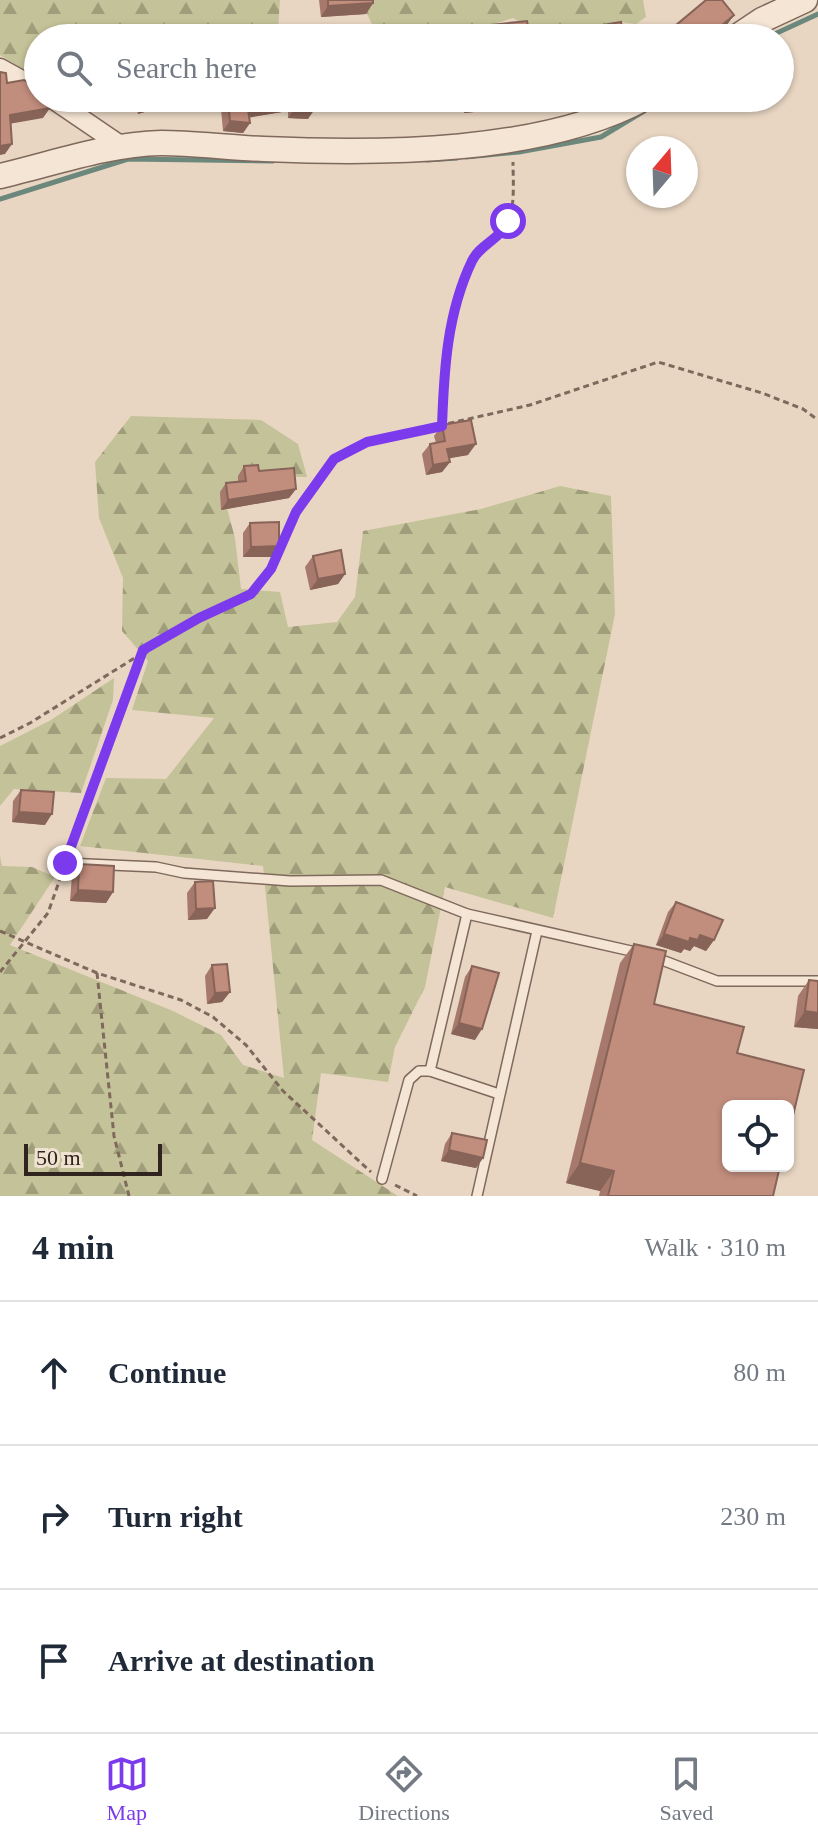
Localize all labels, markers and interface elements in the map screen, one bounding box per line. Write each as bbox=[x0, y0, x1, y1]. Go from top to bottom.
search box bbox=[24, 24, 794, 112]
icon: search bbox=[52, 46, 96, 90]
text: Search here bbox=[116, 51, 257, 84]
north arrow bbox=[626, 136, 698, 208]
route start bbox=[490, 203, 526, 239]
route end bbox=[47, 845, 83, 881]
map controls bbox=[722, 1100, 794, 1172]
button: locate bbox=[722, 1100, 794, 1172]
scale bar bbox=[24, 1140, 162, 1176]
text: 50 m bbox=[36, 1145, 81, 1170]
text: 4 min bbox=[32, 1229, 114, 1266]
text: Walk · 310 m bbox=[644, 1233, 786, 1262]
icon: ahead bbox=[32, 1351, 76, 1395]
text: Continue bbox=[108, 1356, 226, 1389]
text: 80 m bbox=[733, 1358, 786, 1387]
icon: right bbox=[32, 1495, 76, 1539]
text: Turn right bbox=[108, 1500, 243, 1533]
text: 230 m bbox=[720, 1502, 786, 1531]
icon: arrive bbox=[32, 1639, 76, 1683]
text: Arrive at destination bbox=[108, 1644, 375, 1677]
tab: Map bbox=[105, 1752, 149, 1826]
tab: Directions bbox=[358, 1752, 450, 1826]
tab: Saved bbox=[659, 1752, 713, 1826]

